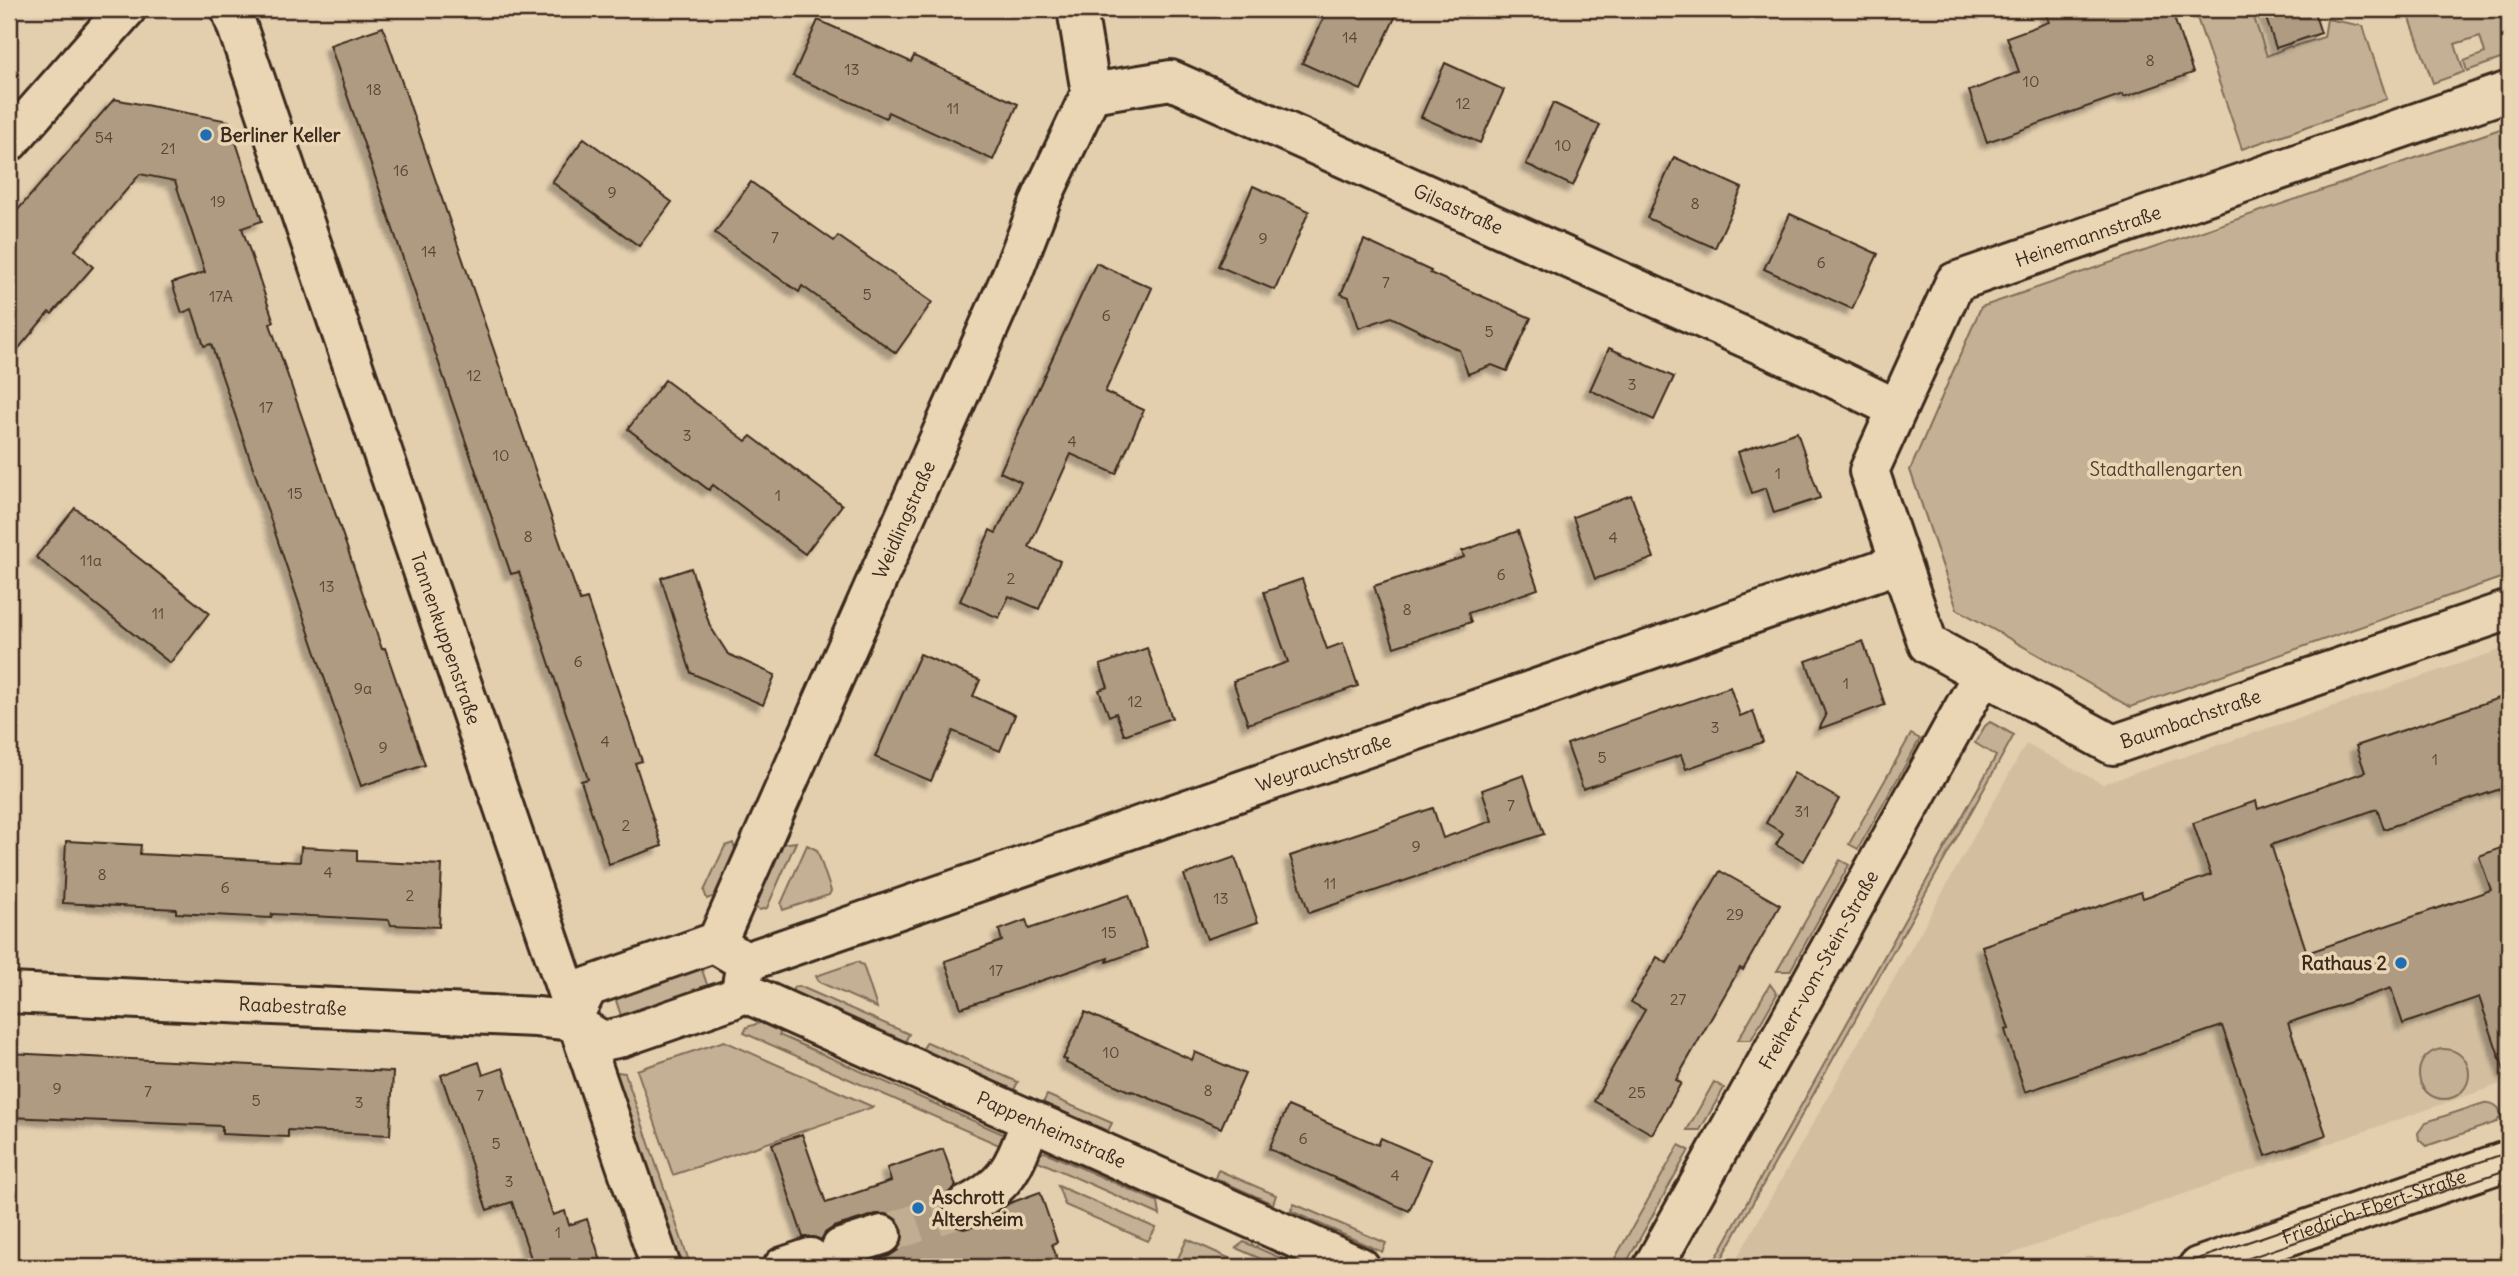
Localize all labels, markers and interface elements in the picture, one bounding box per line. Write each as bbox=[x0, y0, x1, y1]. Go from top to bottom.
house number: 14 bbox=[1342, 27, 1358, 47]
house number: 8 bbox=[2145, 50, 2155, 70]
house number: 13 bbox=[844, 59, 860, 79]
house number: 10 bbox=[2023, 71, 2039, 91]
house number: 18 bbox=[366, 79, 382, 99]
house number: 12 bbox=[1455, 93, 1471, 113]
house number: 11 bbox=[947, 98, 959, 118]
place label: Berliner Keller bbox=[220, 123, 341, 147]
house number: 54 bbox=[95, 127, 113, 147]
marker: Berliner Keller bbox=[198, 127, 214, 143]
house number: 10 bbox=[1555, 135, 1571, 155]
house number: 21 bbox=[160, 138, 176, 158]
house number: 16 bbox=[393, 160, 409, 180]
street label: Gilsastraße bbox=[1410, 178, 1507, 239]
house number: 9 bbox=[607, 182, 617, 202]
house number: 19 bbox=[210, 191, 226, 211]
house number: 8 bbox=[1690, 193, 1700, 213]
street label: Heinemannstraße bbox=[2012, 200, 2164, 272]
house number: 7 bbox=[771, 227, 779, 247]
house number: 9 bbox=[1258, 228, 1268, 248]
house number: 14 bbox=[421, 241, 437, 261]
house number: 6 bbox=[1816, 252, 1826, 272]
house number: 7 bbox=[1382, 272, 1390, 292]
house number: 5 bbox=[862, 284, 872, 304]
house number: 17A bbox=[209, 286, 233, 306]
house number: 6 bbox=[1101, 305, 1111, 325]
house number: 5 bbox=[1484, 321, 1494, 341]
house number: 12 bbox=[466, 365, 482, 385]
house number: 3 bbox=[1627, 374, 1637, 394]
house number: 17 bbox=[259, 397, 273, 417]
house number: 3 bbox=[682, 425, 692, 445]
house number: 4 bbox=[1067, 431, 1077, 451]
house number: 10 bbox=[493, 445, 509, 465]
street label: Weidlingstraße bbox=[867, 457, 940, 582]
park label: Stadthallengarten bbox=[2089, 457, 2243, 481]
house number: 1 bbox=[1775, 463, 1781, 483]
house number: 15 bbox=[287, 483, 303, 503]
house number: 1 bbox=[775, 485, 781, 505]
house number: 8 bbox=[523, 526, 533, 546]
house number: 4 bbox=[1608, 527, 1618, 547]
street label: Tannenkuppenstraße bbox=[406, 549, 487, 728]
house number: 11a bbox=[80, 550, 102, 570]
house number: 6 bbox=[1496, 564, 1506, 584]
house number: 2 bbox=[1007, 568, 1016, 588]
house number: 13 bbox=[319, 576, 335, 596]
house number: 8 bbox=[1402, 599, 1412, 619]
house number: 11 bbox=[152, 603, 164, 623]
house number: 6 bbox=[573, 651, 583, 671]
house number: 1 bbox=[1843, 673, 1849, 693]
house number: 9a bbox=[354, 678, 372, 698]
street label: Baumbachstraße bbox=[2117, 684, 2264, 754]
house number: 12 bbox=[1127, 691, 1143, 711]
house number: 3 bbox=[1710, 717, 1720, 737]
street label: Weyrauchstraße bbox=[1253, 728, 1394, 797]
house number: 4 bbox=[600, 731, 610, 751]
house number: 9 bbox=[378, 737, 388, 757]
house number: 5 bbox=[1597, 747, 1607, 767]
house number: 1 bbox=[2432, 749, 2438, 769]
house number: 7 bbox=[1507, 795, 1515, 815]
house number: 31 bbox=[1794, 801, 1810, 821]
house number: 2 bbox=[622, 815, 631, 835]
house number: 9 bbox=[1411, 836, 1421, 856]
house number: 4 bbox=[323, 862, 333, 882]
house number: 8 bbox=[97, 864, 107, 884]
street label: Freiherr-vom-Stein-Straße bbox=[1753, 866, 1883, 1074]
house number: 11 bbox=[1324, 873, 1336, 893]
house number: 6 bbox=[220, 877, 230, 897]
house number: 2 bbox=[406, 885, 415, 905]
house number: 13 bbox=[1213, 888, 1229, 908]
house number: 29 bbox=[1726, 904, 1744, 924]
house number: 15 bbox=[1101, 922, 1117, 942]
place label: Rathaus 2 bbox=[2301, 951, 2387, 975]
marker: Rathaus 2 bbox=[2393, 955, 2409, 971]
house number: 17 bbox=[989, 960, 1003, 980]
house number: 27 bbox=[1670, 989, 1686, 1009]
street label: Raabestraße bbox=[238, 991, 347, 1020]
house number: 10 bbox=[1103, 1042, 1119, 1062]
house number: 9 bbox=[52, 1078, 62, 1098]
house number: 8 bbox=[1203, 1080, 1213, 1100]
house number: 7 bbox=[144, 1081, 152, 1101]
house number: 25 bbox=[1628, 1082, 1646, 1102]
house number: 7 bbox=[476, 1085, 484, 1105]
street label: Pappenheimstraße bbox=[973, 1086, 1130, 1173]
house number: 5 bbox=[251, 1090, 261, 1110]
house number: 3 bbox=[354, 1092, 364, 1112]
house number: 6 bbox=[1298, 1128, 1308, 1148]
house number: 5 bbox=[491, 1133, 501, 1153]
street label: Friedrich-Ebert-Straße bbox=[2279, 1164, 2469, 1249]
house number: 4 bbox=[1390, 1165, 1400, 1185]
house number: 3 bbox=[504, 1171, 514, 1191]
place label: Aschrott Altersheim bbox=[932, 1185, 1024, 1231]
marker: Aschrott Altersheim bbox=[910, 1200, 926, 1216]
house number: 1 bbox=[555, 1222, 561, 1242]

